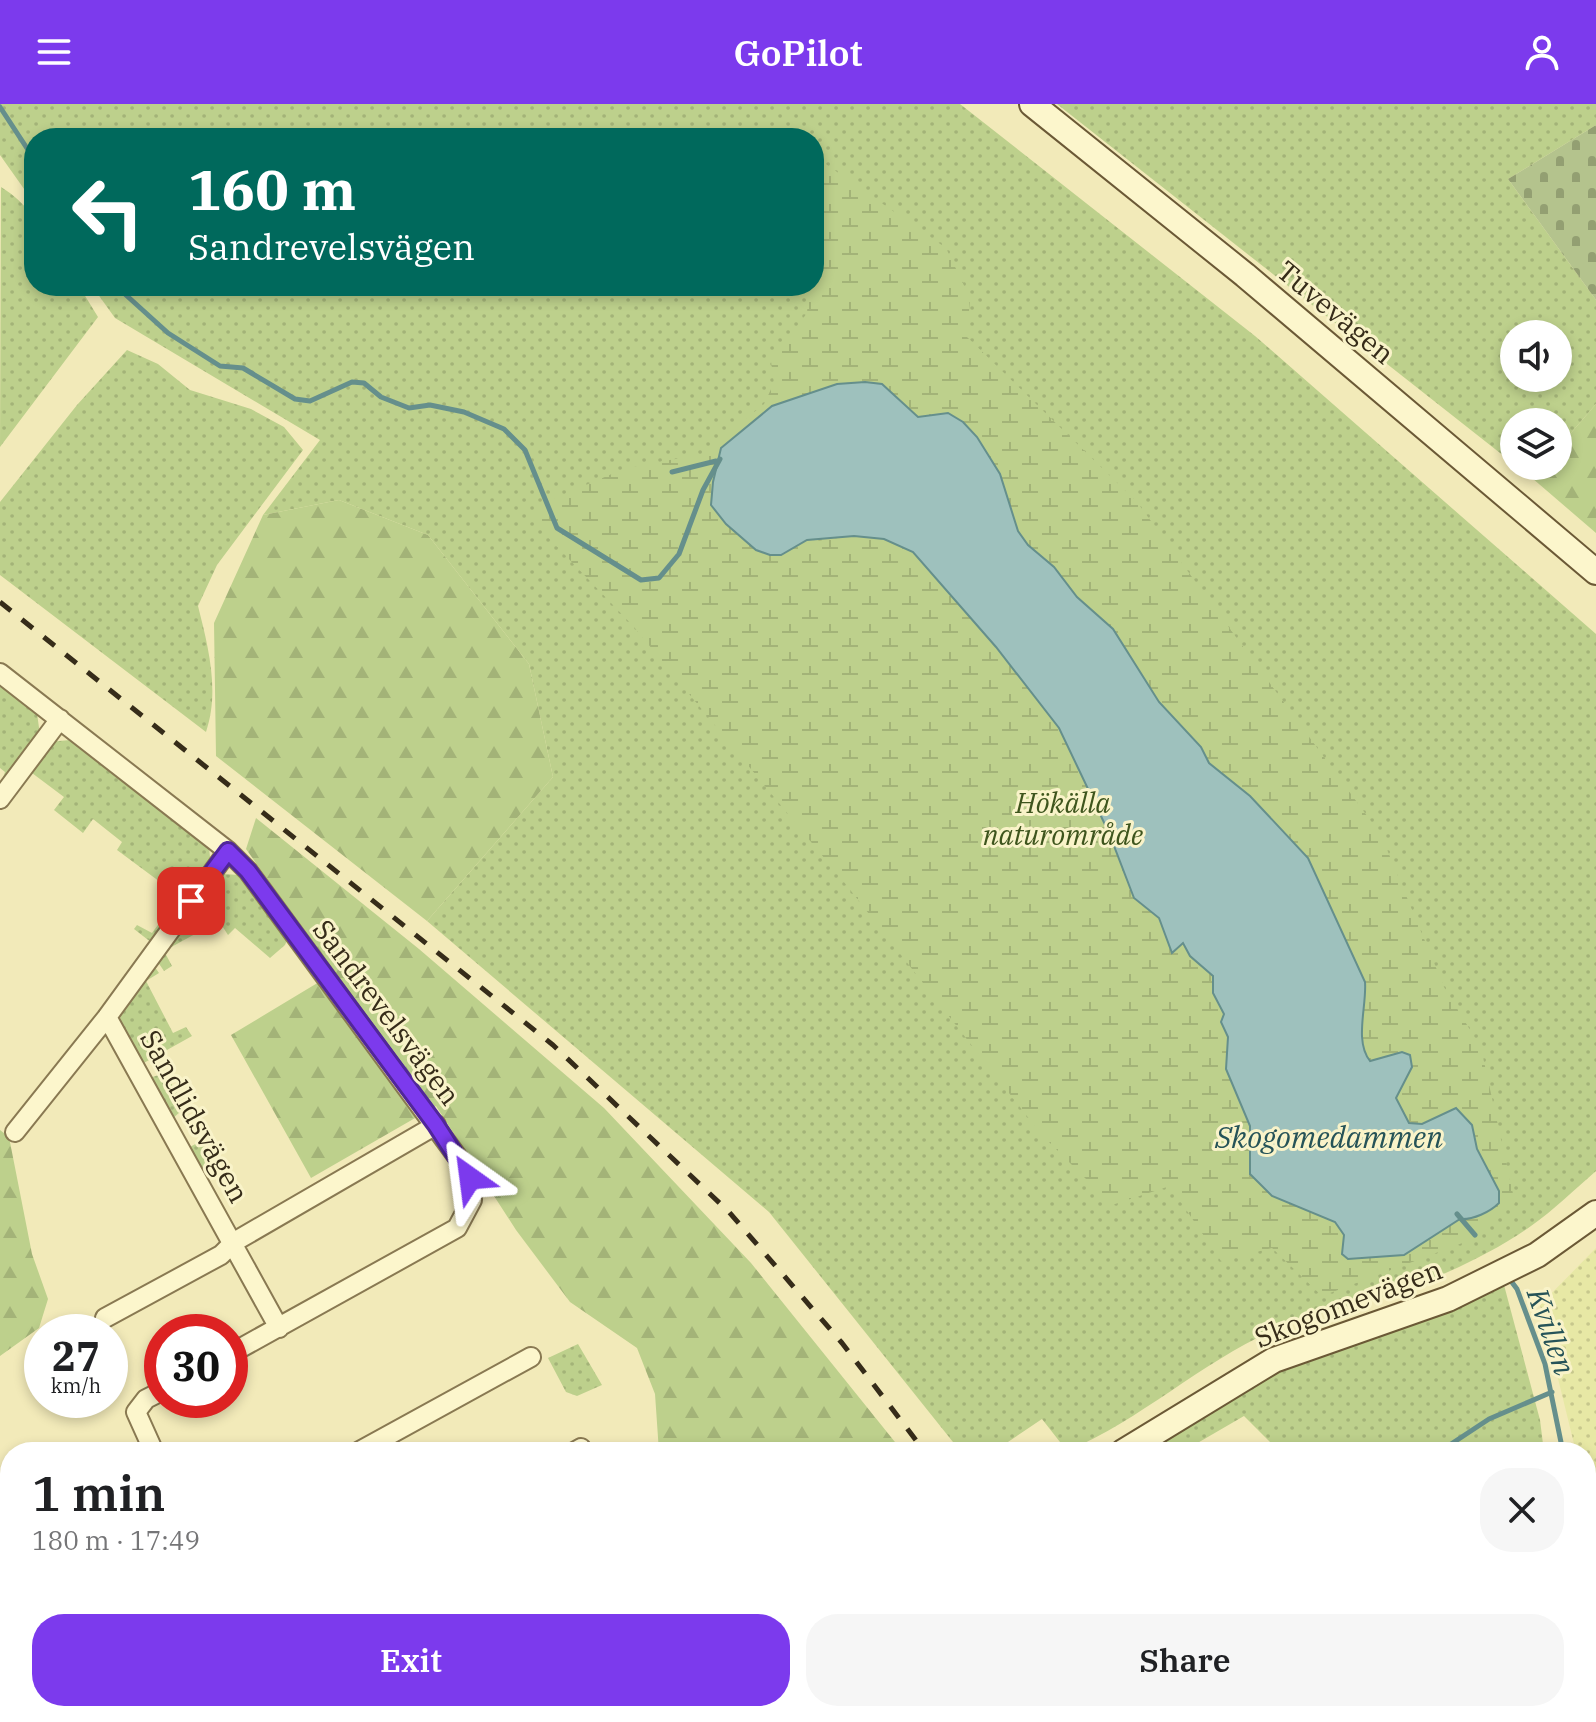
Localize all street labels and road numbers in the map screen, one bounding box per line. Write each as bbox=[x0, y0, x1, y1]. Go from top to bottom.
street label: Tuvevägen bbox=[1270, 252, 1402, 372]
street label: Sandrevelsvägen bbox=[305, 912, 469, 1112]
street label: Sandlidsvägen bbox=[132, 1023, 258, 1209]
street label: Skogomevägen bbox=[1249, 1250, 1447, 1356]

